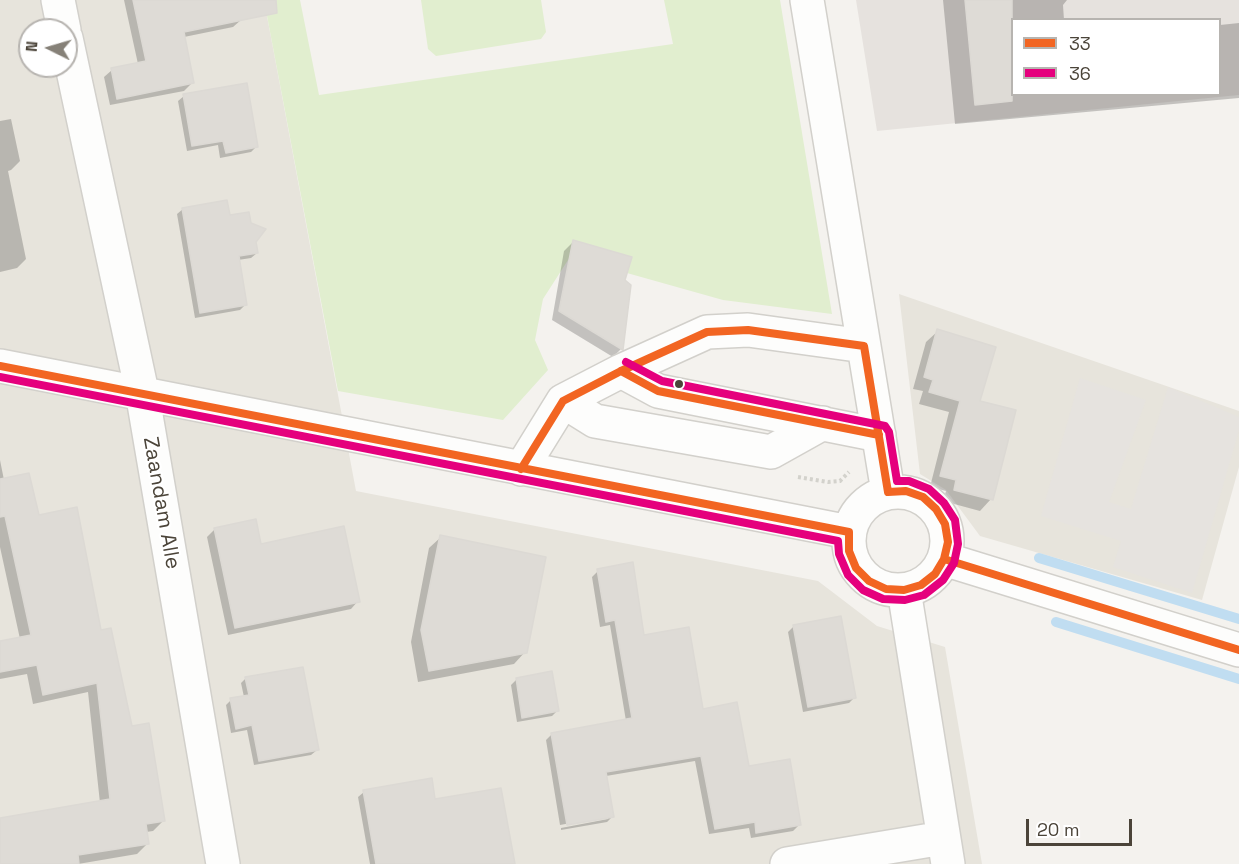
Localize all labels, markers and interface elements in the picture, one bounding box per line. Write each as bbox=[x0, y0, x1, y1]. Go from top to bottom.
north arrow bbox=[18, 18, 78, 78]
legend bbox=[1011, 18, 1221, 96]
text: 33 bbox=[1069, 32, 1091, 55]
text: N bbox=[21, 40, 42, 53]
text: 36 bbox=[1069, 62, 1091, 85]
unlabelled marker bbox=[673, 378, 685, 390]
street label: Zaandam Alle bbox=[137, 435, 185, 571]
scale bar bbox=[1029, 807, 1136, 845]
text: 20 m bbox=[1037, 818, 1080, 841]

